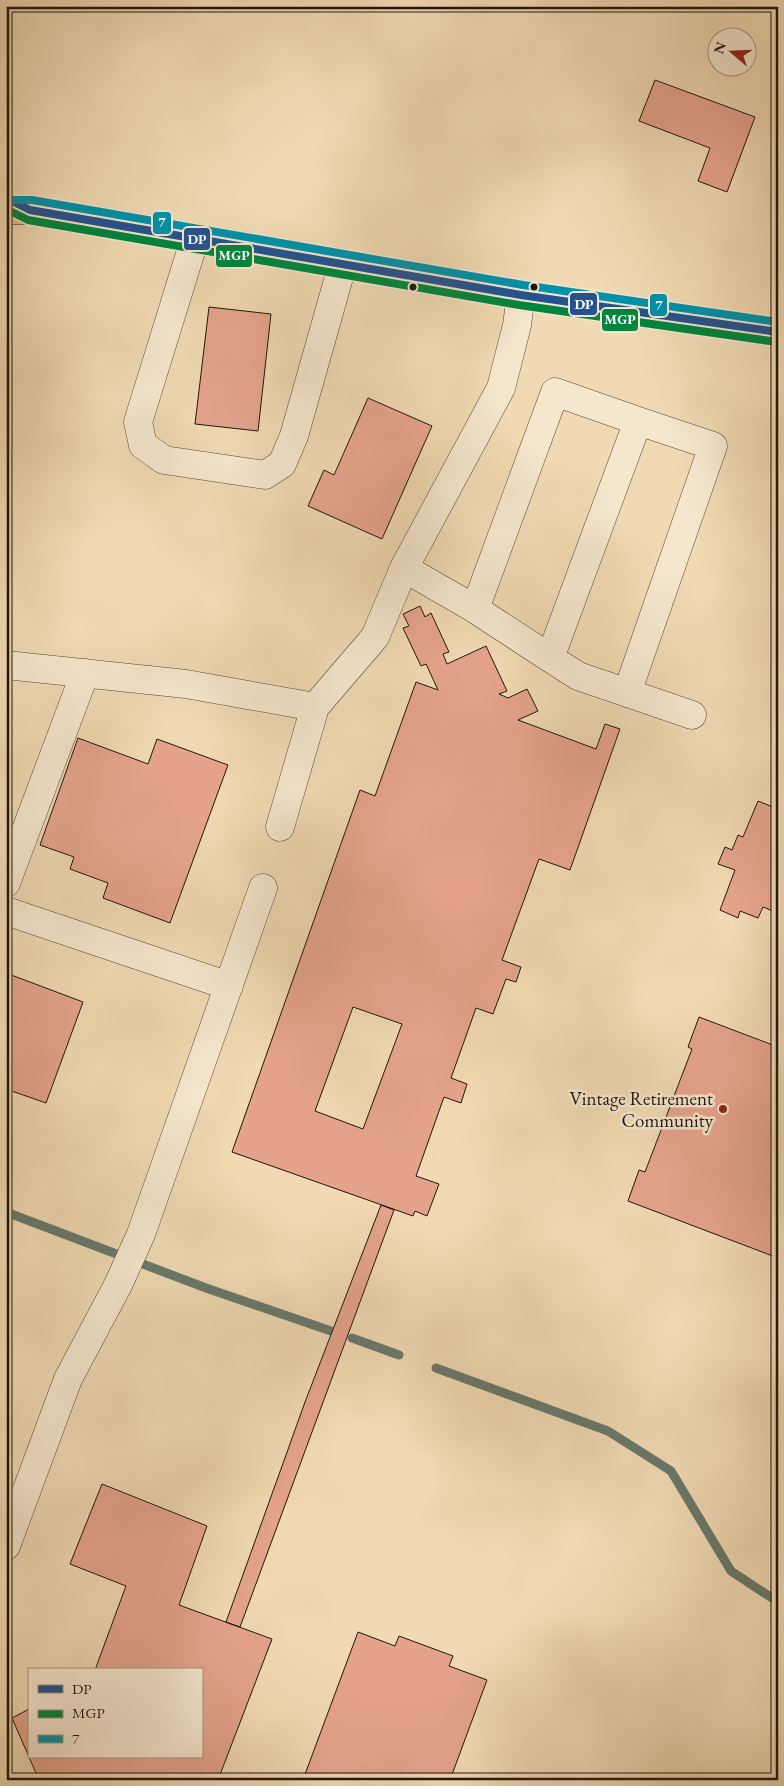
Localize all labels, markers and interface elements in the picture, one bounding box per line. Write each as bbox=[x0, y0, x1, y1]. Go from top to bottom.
north arrow bbox=[706, 28, 756, 78]
text: N bbox=[709, 39, 730, 56]
line badge: 7 bbox=[152, 211, 172, 235]
text: 7 bbox=[158, 213, 166, 231]
line badge: DP bbox=[183, 227, 211, 251]
text: DP bbox=[187, 230, 207, 248]
line badge: MGP bbox=[215, 244, 253, 268]
text: MGP bbox=[218, 246, 250, 264]
unlabelled marker bbox=[408, 282, 418, 292]
unlabelled marker bbox=[529, 282, 539, 292]
line badge: DP bbox=[569, 292, 598, 316]
line badge: 7 bbox=[649, 293, 668, 317]
text: DP bbox=[574, 295, 594, 313]
text: 7 bbox=[655, 296, 663, 314]
line badge: MGP bbox=[601, 308, 639, 332]
text: MGP bbox=[604, 310, 636, 328]
place label: Vintage Retirement Community bbox=[569, 1086, 714, 1133]
marker: Vintage Retirement Community bbox=[717, 1103, 729, 1115]
legend bbox=[28, 1668, 202, 1758]
text: DP bbox=[72, 1679, 92, 1698]
text: MGP bbox=[72, 1703, 105, 1722]
text: 7 bbox=[72, 1729, 80, 1748]

